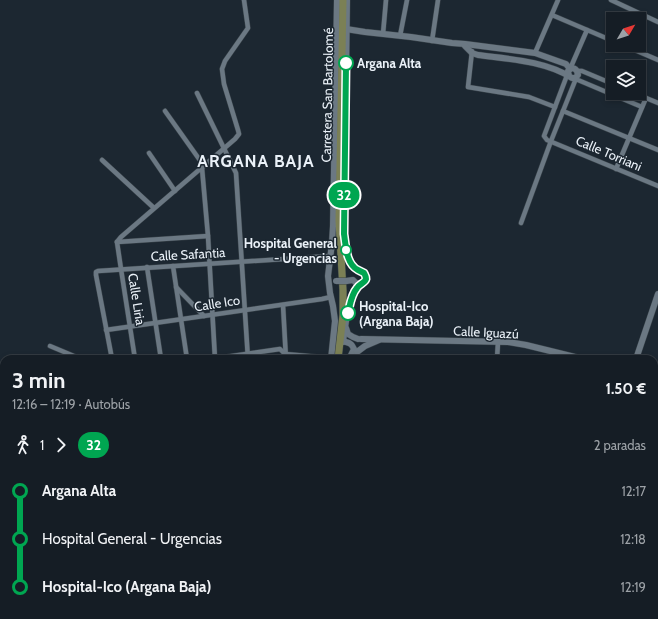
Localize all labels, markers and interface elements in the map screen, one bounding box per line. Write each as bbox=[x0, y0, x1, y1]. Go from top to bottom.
north arrow bbox=[606, 12, 646, 52]
map controls bbox=[606, 12, 646, 100]
street label: Carretera San Bartolomé bbox=[318, 27, 336, 163]
marker: Argana Alta bbox=[338, 55, 354, 71]
place label: Argana Alta bbox=[357, 55, 422, 71]
button: layers bbox=[606, 60, 646, 100]
street label: Calle Torriani bbox=[574, 132, 644, 174]
district label: ARGANA BAJA bbox=[197, 151, 315, 171]
line badge: 32 bbox=[326, 182, 362, 208]
text: 32 bbox=[337, 186, 351, 204]
place label: Hospital General - Urgencias bbox=[244, 235, 338, 266]
street label: Calle Safantia bbox=[150, 244, 226, 264]
marker: Hospital General - Urgencias bbox=[340, 244, 352, 256]
street label: Calle Liria bbox=[125, 272, 149, 327]
street label: Calle Ico bbox=[193, 292, 241, 314]
place label: Hospital-Ico (Argana Baja) bbox=[359, 298, 434, 329]
marker: Hospital-Ico (Argana Baja) bbox=[340, 305, 356, 321]
street label: Calle Iguazú bbox=[453, 322, 519, 342]
text: 3 min bbox=[12, 367, 65, 394]
text: 1.50 € bbox=[606, 380, 646, 398]
text: 12:16 – 12:19 · Autobús bbox=[12, 396, 130, 412]
icon: walk bbox=[12, 434, 34, 456]
icon: forward bbox=[50, 434, 72, 456]
text: 32 bbox=[86, 436, 101, 454]
text: 1 bbox=[40, 437, 44, 453]
text: 2 paradas bbox=[594, 437, 646, 453]
text: Argana Alta bbox=[42, 482, 116, 500]
text: 12:17 bbox=[621, 483, 646, 499]
text: Hospital General - Urgencias bbox=[42, 530, 222, 548]
text: 12:18 bbox=[620, 531, 646, 547]
text: Hospital-Ico (Argana Baja) bbox=[42, 578, 211, 596]
text: 12:19 bbox=[621, 579, 646, 595]

